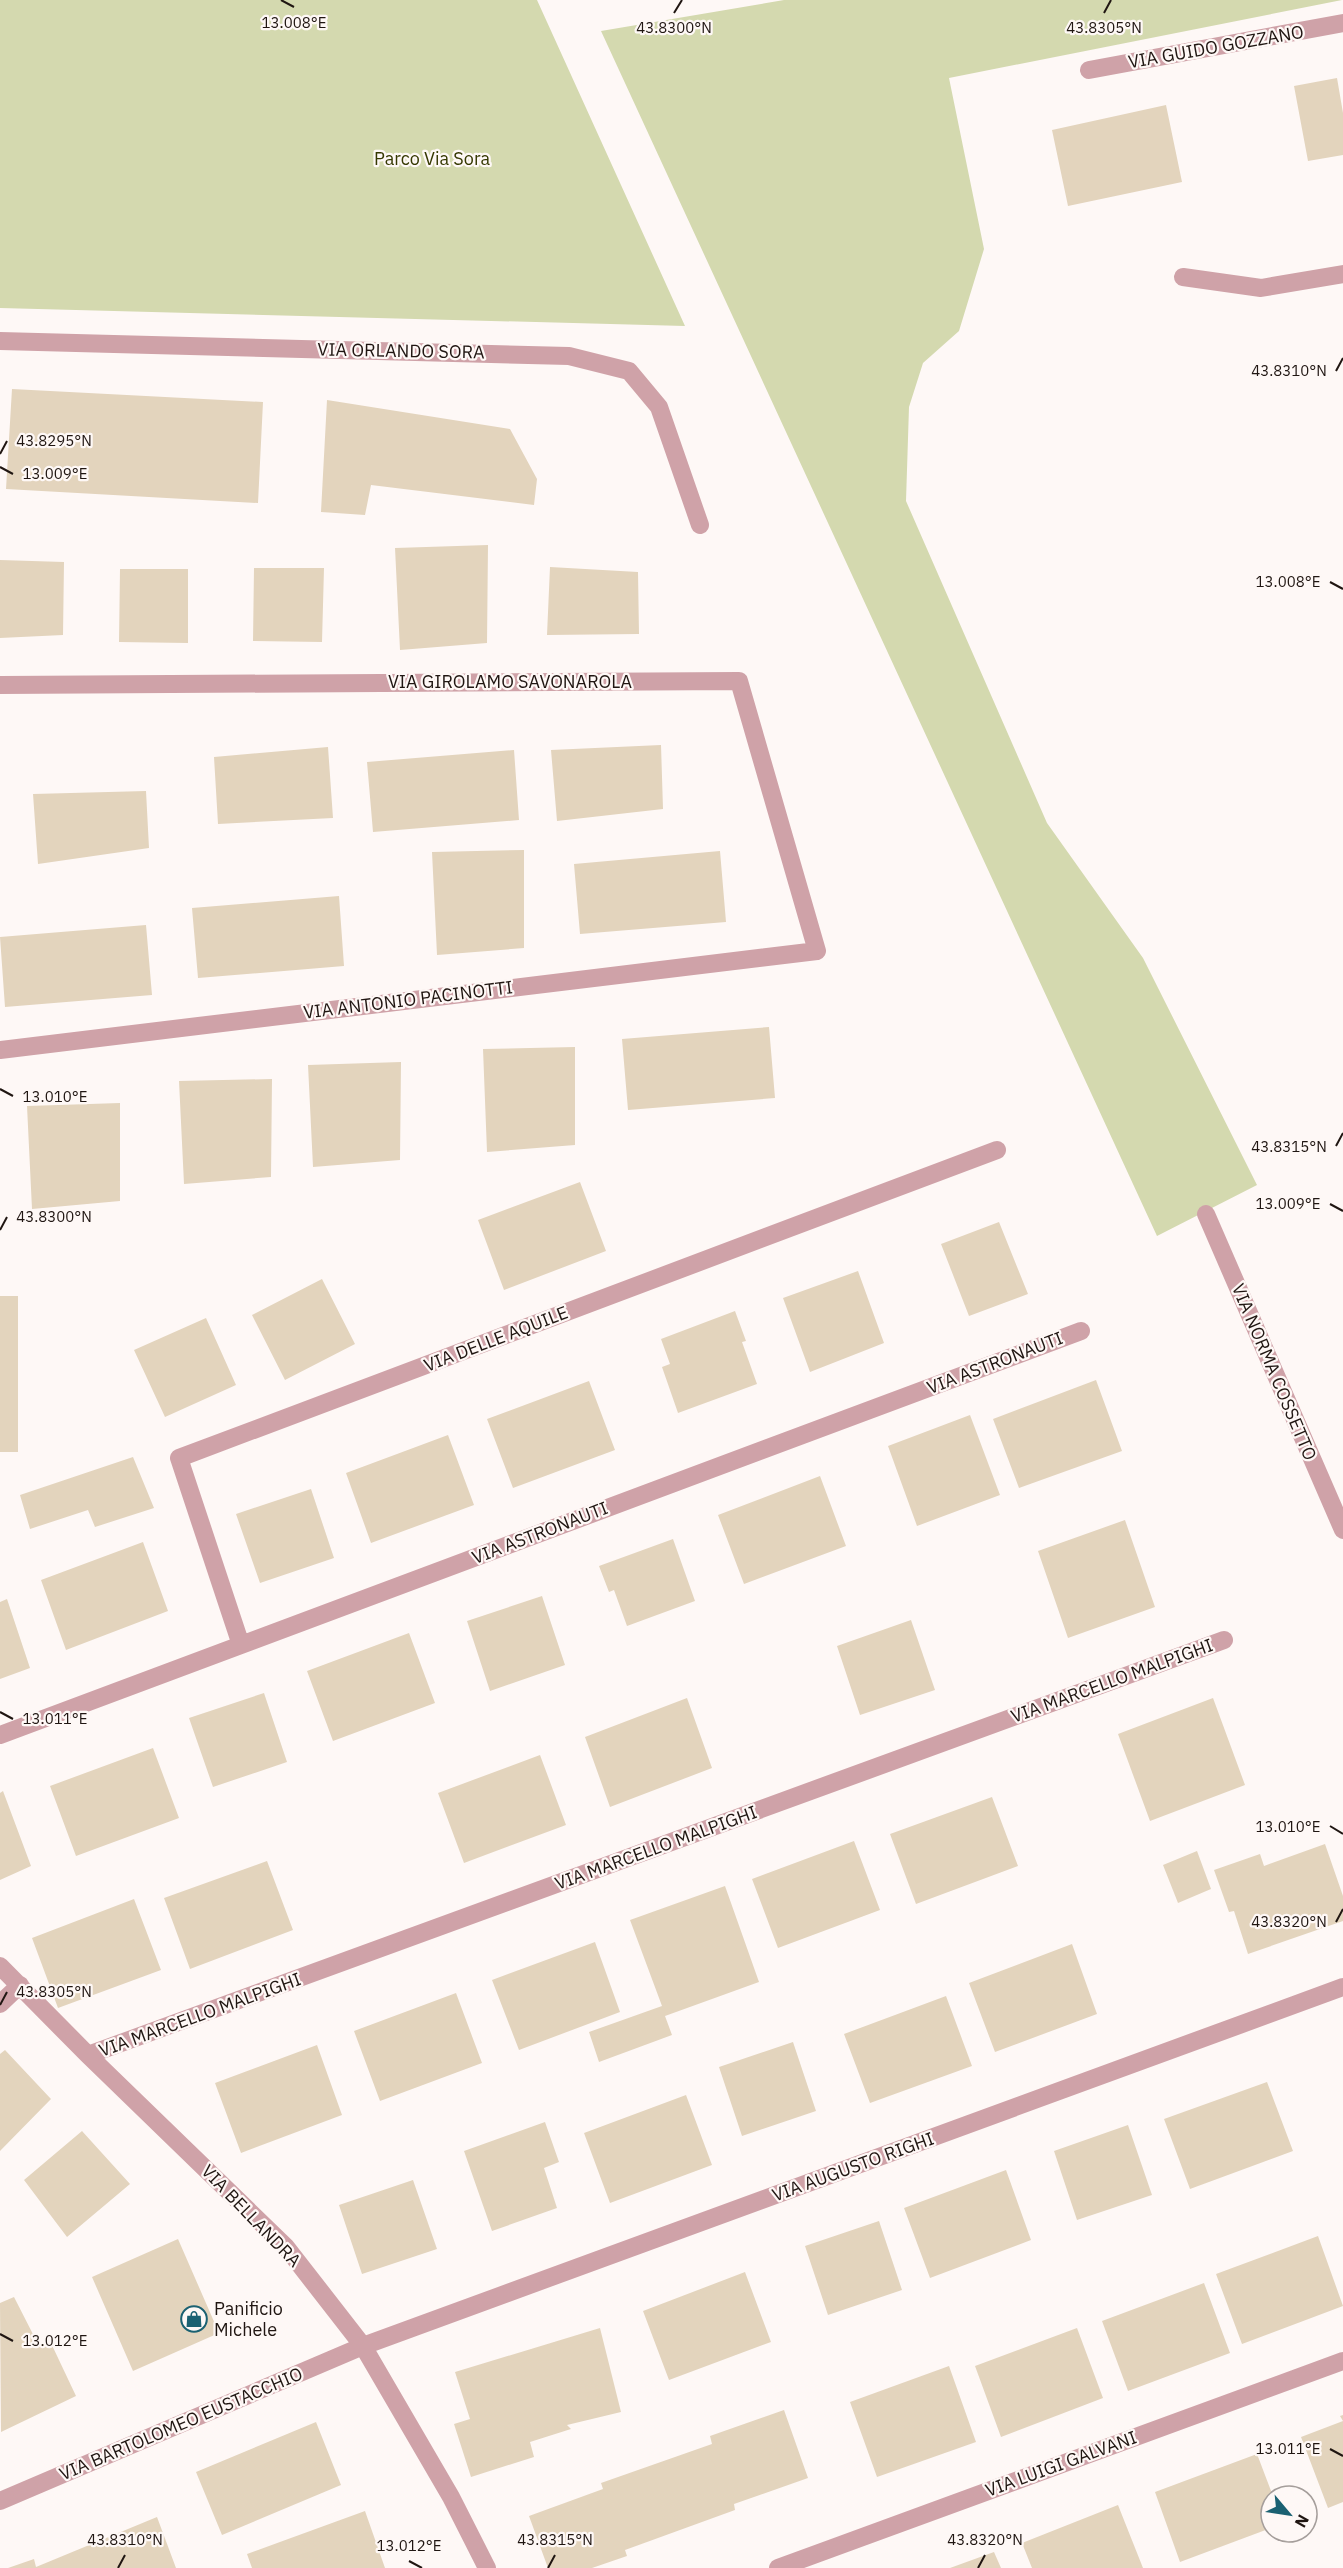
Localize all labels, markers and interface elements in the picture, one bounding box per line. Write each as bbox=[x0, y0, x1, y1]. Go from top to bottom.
text: 13.008°E bbox=[262, 13, 326, 32]
text: 43.8300°N bbox=[636, 18, 712, 37]
text: 43.8305°N bbox=[1066, 18, 1142, 37]
street label: VIA GUIDO GOZZANO bbox=[1126, 20, 1305, 73]
park label: Parco Via Sora bbox=[374, 147, 490, 170]
street label: VIA ORLANDO SORA bbox=[317, 338, 485, 363]
text: 43.8310°N bbox=[1251, 361, 1327, 380]
text: 43.8295°N bbox=[16, 431, 92, 450]
text: 13.009°E bbox=[23, 464, 87, 483]
text: 13.008°E bbox=[1256, 572, 1320, 591]
street label: VIA GIROLAMO SAVONAROLA bbox=[388, 670, 633, 693]
street label: VIA ANTONIO PACINOTTI bbox=[302, 975, 514, 1024]
text: 13.010°E bbox=[23, 1087, 87, 1106]
text: 43.8315°N bbox=[1251, 1137, 1327, 1156]
text: 13.009°E bbox=[1256, 1194, 1320, 1213]
text: 43.8300°N bbox=[16, 1207, 92, 1226]
street label: VIA NORMA COSSETTO bbox=[1227, 1280, 1322, 1464]
street label: VIA DELLE AQUILE bbox=[421, 1301, 571, 1377]
street label: VIA ASTRONAUTI bbox=[924, 1326, 1066, 1399]
street label: VIA ASTRONAUTI bbox=[469, 1496, 611, 1569]
street label: VIA MARCELLO MALPIGHI bbox=[1008, 1633, 1216, 1728]
text: 13.011°E bbox=[23, 1709, 87, 1728]
street label: VIA MARCELLO MALPIGHI bbox=[552, 1800, 760, 1895]
text: 13.010°E bbox=[1256, 1817, 1320, 1836]
text: 43.8320°N bbox=[1251, 1912, 1327, 1931]
street label: VIA MARCELLO MALPIGHI bbox=[96, 1967, 304, 2062]
text: 43.8305°N bbox=[16, 1982, 92, 2001]
street label: VIA AUGUSTO RIGHI bbox=[769, 2127, 937, 2206]
street label: VIA BELLANDRA bbox=[197, 2159, 306, 2272]
place label: Panificio Michele bbox=[214, 2297, 283, 2341]
shop icon: Panificio Michele bbox=[179, 2304, 209, 2334]
text: 13.012°E bbox=[23, 2331, 87, 2350]
street label: VIA BARTOLOMEO EUSTACCHIO bbox=[56, 2362, 306, 2485]
street label: VIA LUIGI GALVANI bbox=[982, 2425, 1140, 2502]
text: 13.011°E bbox=[1256, 2439, 1320, 2458]
north arrow bbox=[1259, 2484, 1319, 2544]
text: N bbox=[1291, 2511, 1314, 2531]
text: 43.8310°N bbox=[87, 2530, 163, 2549]
text: 43.8315°N bbox=[517, 2530, 593, 2549]
text: 43.8320°N bbox=[947, 2530, 1023, 2549]
text: 13.012°E bbox=[377, 2536, 441, 2555]

